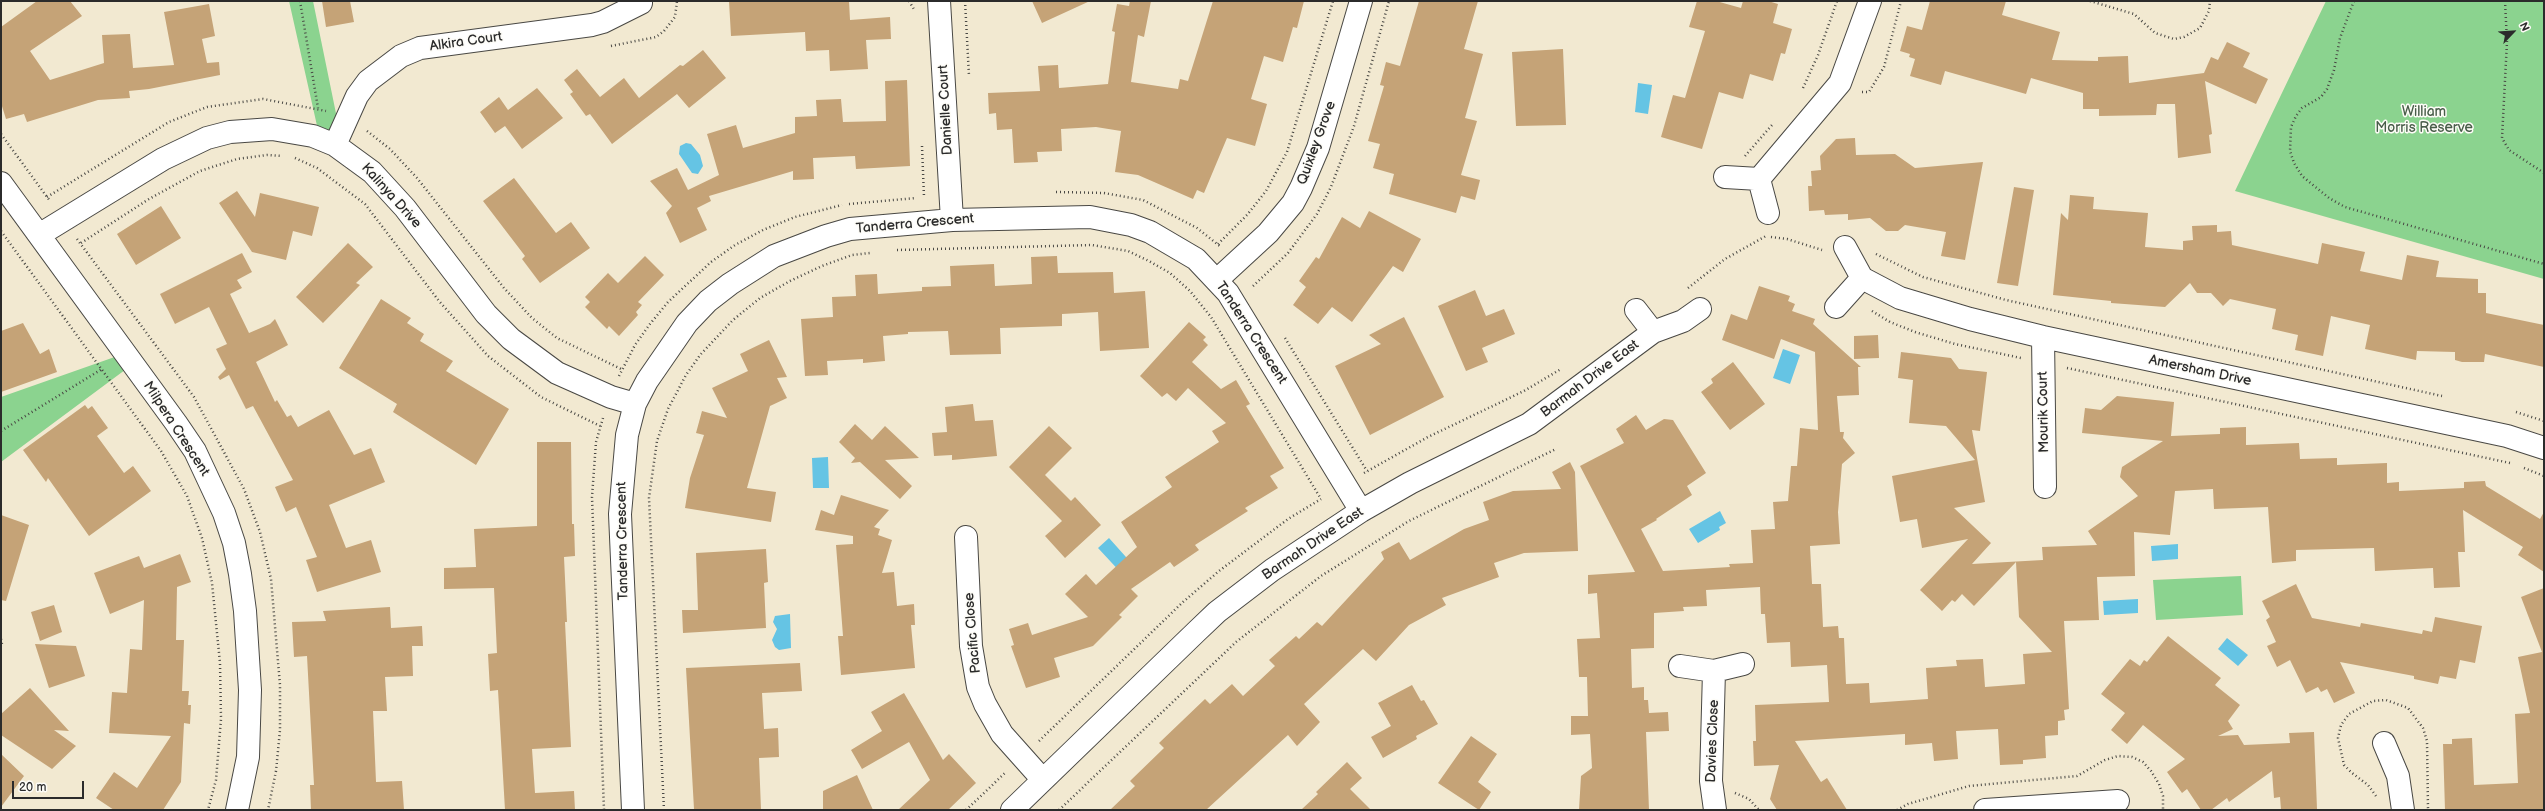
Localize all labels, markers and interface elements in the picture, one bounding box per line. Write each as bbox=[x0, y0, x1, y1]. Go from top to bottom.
north arrow bbox=[2493, 12, 2533, 52]
text: N bbox=[2517, 20, 2532, 33]
street label: Alkira Court bbox=[429, 29, 503, 55]
street label: Danielle Court bbox=[935, 64, 957, 156]
street label: Quixley Grove bbox=[1294, 99, 1340, 187]
park label: William Morris Reserve bbox=[2375, 104, 2473, 136]
street label: Kalinya Drive bbox=[357, 160, 425, 232]
street label: Tanderra Crescent bbox=[855, 210, 975, 238]
street label: Tanderra Crescent bbox=[1212, 279, 1290, 387]
street label: Barmah Drive East bbox=[1538, 337, 1642, 421]
street label: Amersham Drive bbox=[2147, 352, 2253, 390]
street label: Mourik Court bbox=[2035, 371, 2053, 453]
street label: Milpera Crescent bbox=[139, 379, 213, 479]
street label: Tanderra Crescent bbox=[614, 482, 632, 600]
street label: Barmah Drive East bbox=[1259, 504, 1367, 584]
street label: Pacific Close bbox=[961, 592, 985, 674]
street label: Davies Close bbox=[1703, 699, 1723, 783]
scale bar bbox=[14, 773, 86, 799]
text: 20 m bbox=[19, 780, 46, 795]

